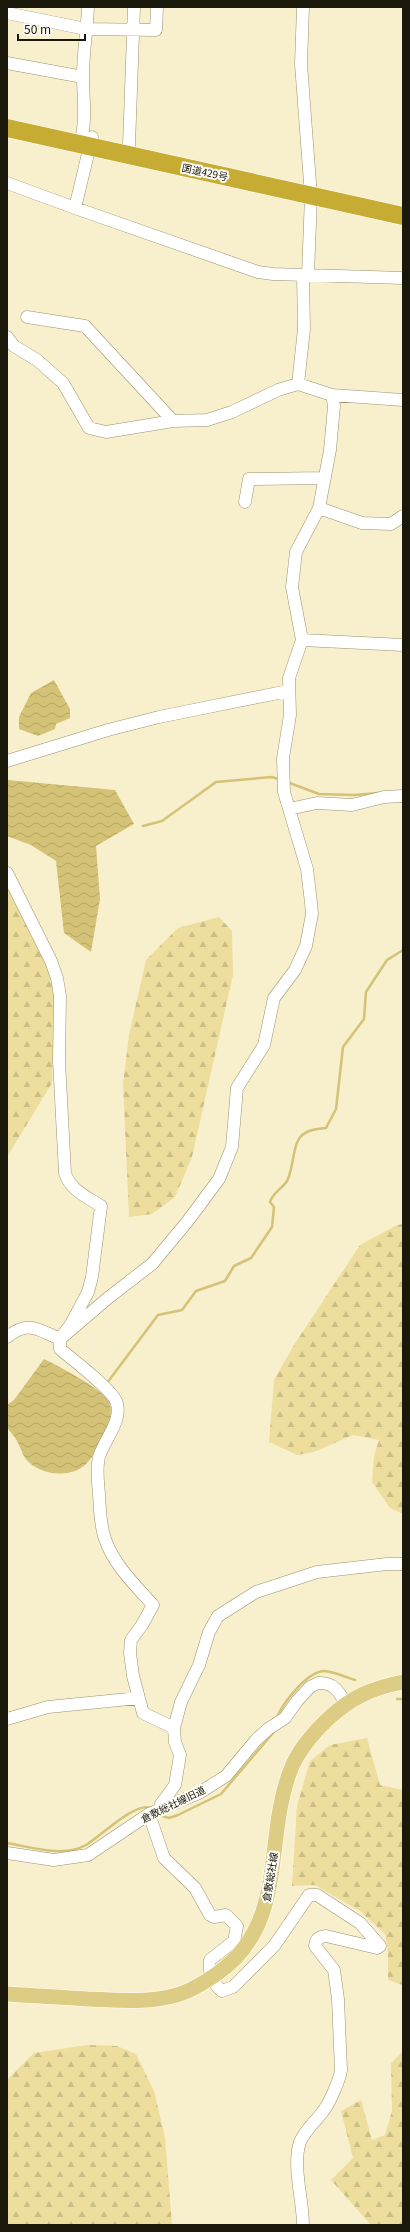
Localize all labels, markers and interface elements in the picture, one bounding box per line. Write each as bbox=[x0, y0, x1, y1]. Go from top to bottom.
scale bar bbox=[18, 16, 85, 42]
text: 50 m bbox=[24, 20, 51, 37]
street label: 国道429号 bbox=[181, 159, 229, 184]
street label: 倉敷総社線旧道 bbox=[138, 1781, 208, 1826]
street label: 倉敷総社線 bbox=[258, 1851, 281, 1903]

